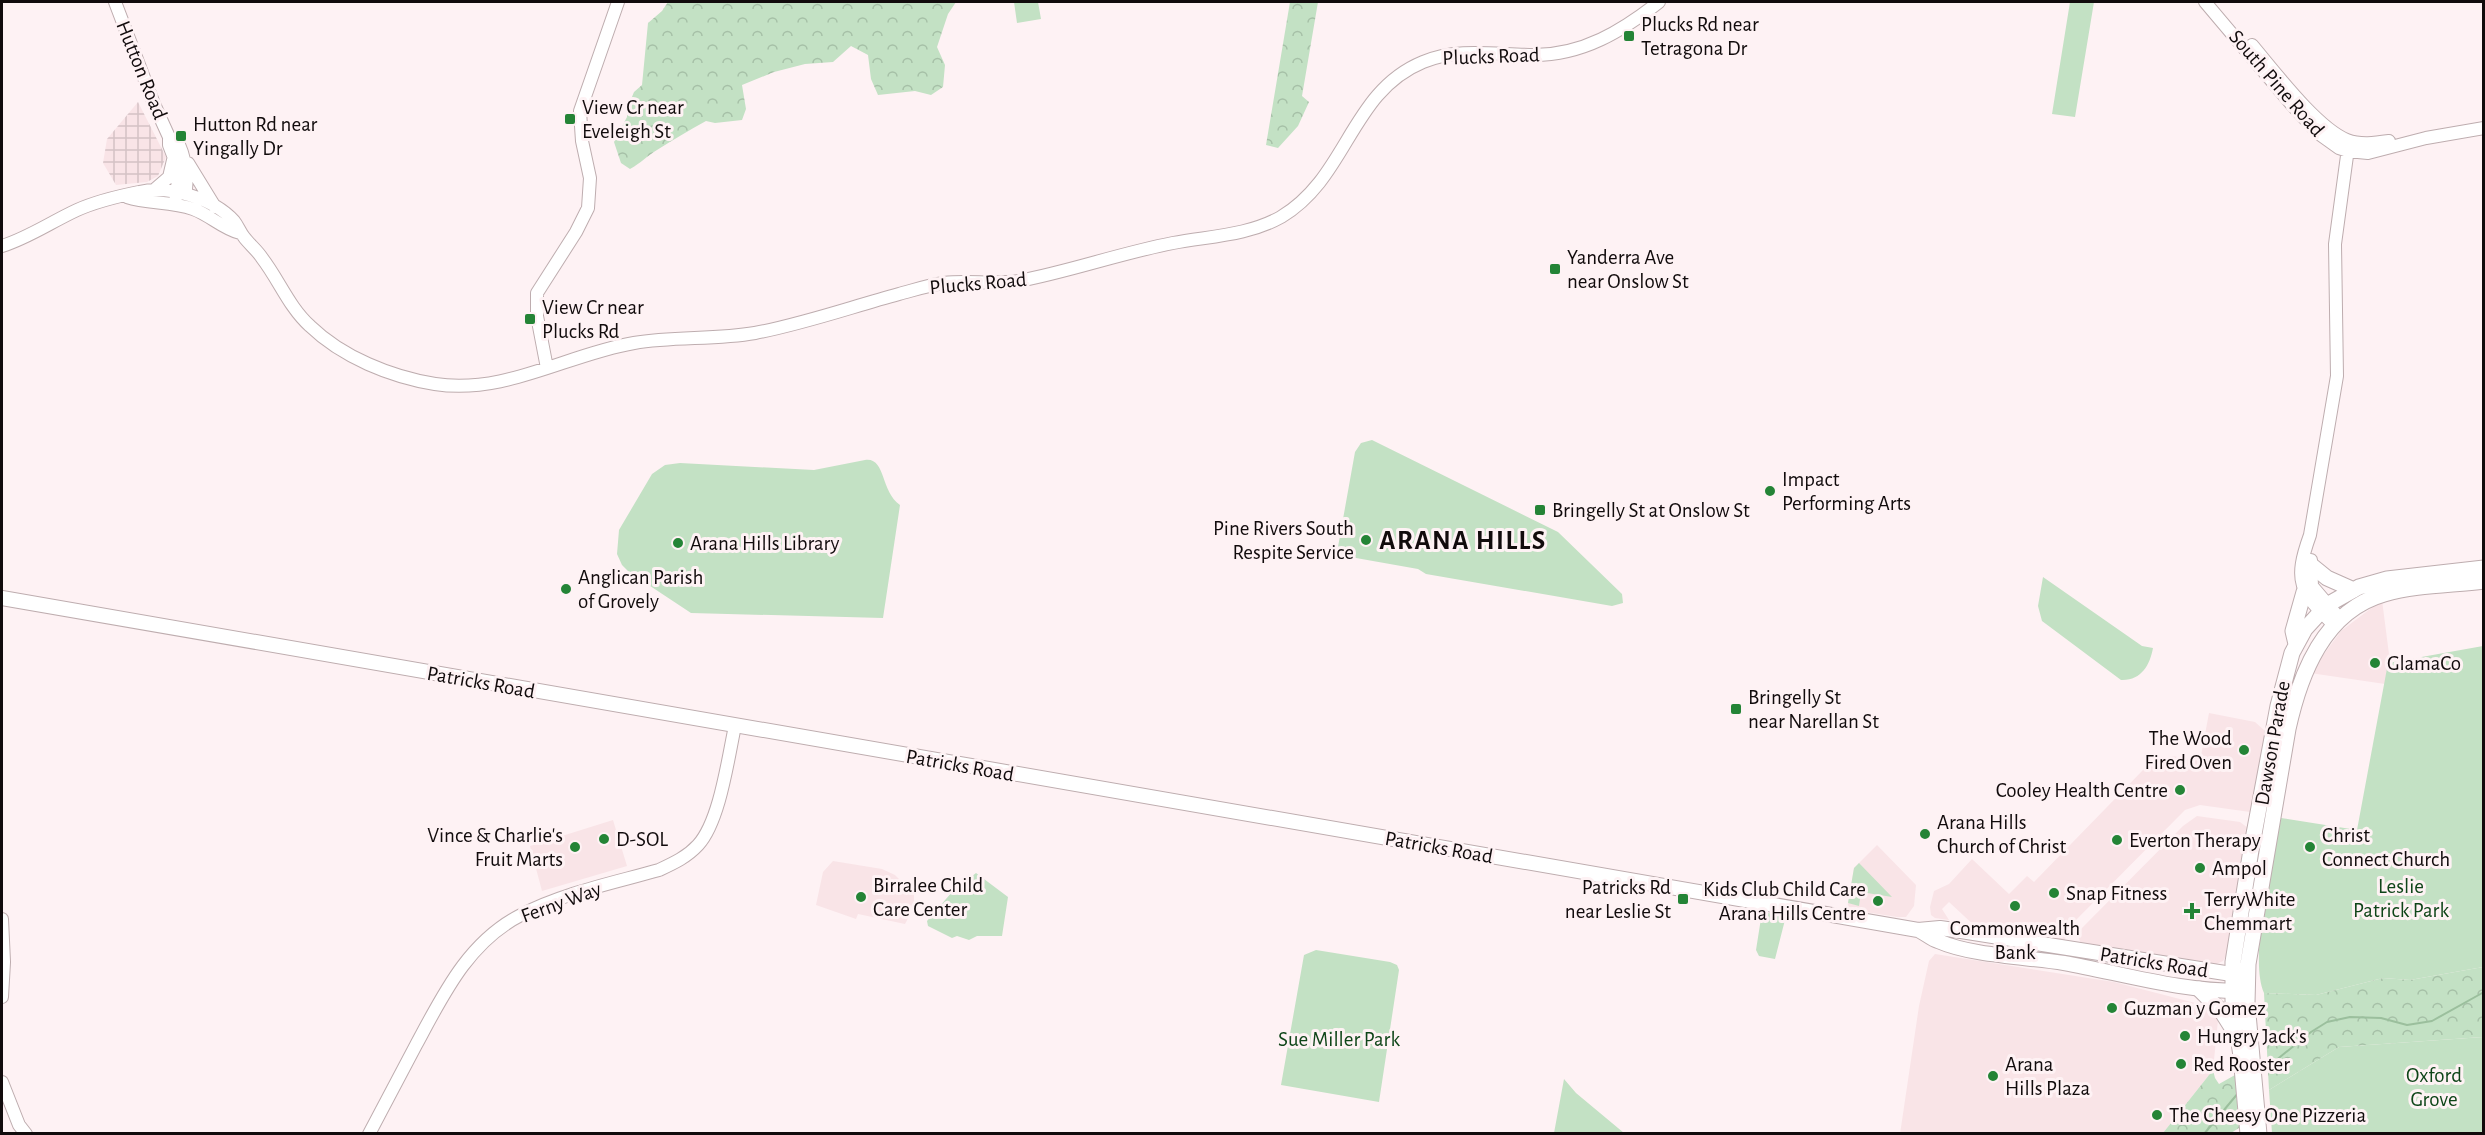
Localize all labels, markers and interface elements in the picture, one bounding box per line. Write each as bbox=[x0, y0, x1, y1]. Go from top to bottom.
place label: Plucks Rd near Tetragona Dr bbox=[1641, 14, 1759, 59]
street label: Hutton Road bbox=[112, 18, 171, 123]
street label: South Pine Road bbox=[2225, 26, 2328, 141]
marker: Plucks Rd near Tetragona Dr bbox=[1622, 29, 1636, 43]
street label: Plucks Road bbox=[1442, 44, 1540, 69]
place label: View Cr near Eveleigh St bbox=[582, 97, 684, 142]
marker: View Cr near Eveleigh St bbox=[563, 112, 577, 126]
place label: Hutton Rd near Yingally Dr bbox=[193, 114, 318, 159]
marker: Hutton Rd near Yingally Dr bbox=[174, 129, 188, 143]
place label: Yanderra Ave near Onslow St bbox=[1567, 247, 1689, 292]
marker: Yanderra Ave near Onslow St bbox=[1548, 262, 1562, 276]
street label: Plucks Road bbox=[929, 269, 1028, 298]
place label: View Cr near Plucks Rd bbox=[542, 297, 644, 342]
marker: View Cr near Plucks Rd bbox=[523, 312, 537, 326]
place label: Impact Performing Arts bbox=[1782, 469, 1911, 514]
marker: Impact Performing Arts bbox=[1763, 484, 1777, 498]
place label: Bringelly St at Onslow St bbox=[1552, 500, 1750, 521]
marker: Bringelly St at Onslow St bbox=[1533, 503, 1547, 517]
place label: Pine Rivers South Respite Service bbox=[1213, 518, 1354, 563]
district label: ARANA HILLS bbox=[1379, 527, 1547, 554]
place label: Arana Hills Library bbox=[690, 533, 840, 554]
marker: Pine Rivers South Respite Service bbox=[1359, 533, 1373, 547]
marker: Arana Hills Library bbox=[671, 536, 685, 550]
place label: Anglican Parish of Grovely bbox=[578, 567, 703, 612]
marker: Anglican Parish of Grovely bbox=[559, 582, 573, 596]
place label: GlamaCo bbox=[2387, 653, 2461, 674]
marker: GlamaCo bbox=[2368, 656, 2382, 670]
street label: Patricks Road bbox=[425, 663, 537, 702]
street label: Dawson Parade bbox=[2251, 679, 2294, 807]
place label: Bringelly St near Narellan St bbox=[1748, 687, 1879, 732]
marker: Bringelly St near Narellan St bbox=[1729, 702, 1743, 716]
place label: The Wood Fired Oven bbox=[2145, 728, 2232, 773]
marker: The Wood Fired Oven bbox=[2237, 743, 2251, 757]
street label: Patricks Road bbox=[904, 746, 1016, 785]
place label: Cooley Health Centre bbox=[1996, 780, 2168, 801]
marker: Cooley Health Centre bbox=[2173, 783, 2187, 797]
place label: Arana Hills Church of Christ bbox=[1937, 812, 2067, 857]
place label: Vince & Charlie's Fruit Marts bbox=[427, 825, 563, 870]
place label: Christ Connect Church bbox=[2322, 825, 2450, 870]
marker: Arana Hills Church of Christ bbox=[1918, 827, 1932, 841]
street label: Patricks Road bbox=[1383, 828, 1495, 867]
place label: D-SOL bbox=[616, 829, 668, 850]
place label: Everton Therapy bbox=[2129, 830, 2261, 851]
marker: D-SOL bbox=[597, 832, 611, 846]
marker: Everton Therapy bbox=[2110, 833, 2124, 847]
marker: Vince & Charlie's Fruit Marts bbox=[568, 840, 582, 854]
marker: Christ Connect Church bbox=[2303, 840, 2317, 854]
place label: Ampol bbox=[2212, 858, 2267, 879]
marker: Ampol bbox=[2193, 861, 2207, 875]
place label: Birralee Child Care Center bbox=[873, 875, 984, 920]
park label: Leslie Patrick Park bbox=[2353, 876, 2449, 921]
place label: Patricks Rd near Leslie St bbox=[1565, 877, 1671, 922]
street label: Ferny Way bbox=[518, 878, 604, 927]
place label: Kids Club Child Care Arana Hills Centre bbox=[1703, 879, 1866, 924]
place label: Snap Fitness bbox=[2066, 883, 2167, 904]
marker: Snap Fitness bbox=[2047, 886, 2061, 900]
place label: TerryWhite Chemmart bbox=[2204, 889, 2295, 934]
marker: Birralee Child Care Center bbox=[854, 890, 868, 904]
marker: Patricks Rd near Leslie St bbox=[1676, 892, 1690, 906]
marker: Kids Club Child Care Arana Hills Centre bbox=[1871, 894, 1885, 908]
marker: Commonwealth Bank bbox=[2008, 899, 2022, 913]
marker: TerryWhite Chemmart bbox=[2185, 904, 2199, 918]
place label: Commonwealth Bank bbox=[1950, 918, 2080, 963]
street label: Patricks Road bbox=[2098, 944, 2210, 981]
place label: Guzman y Gomez bbox=[2124, 998, 2266, 1019]
marker: Guzman y Gomez bbox=[2105, 1001, 2119, 1015]
place label: Hungry Jack's bbox=[2197, 1026, 2307, 1047]
park label: Sue Miller Park bbox=[1278, 1029, 1400, 1050]
marker: Hungry Jack's bbox=[2178, 1029, 2192, 1043]
place label: Arana Hills Plaza bbox=[2005, 1054, 2091, 1099]
place label: Red Rooster bbox=[2193, 1054, 2290, 1075]
marker: Red Rooster bbox=[2174, 1057, 2188, 1071]
park label: Oxford Grove bbox=[2406, 1065, 2462, 1110]
marker: Arana Hills Plaza bbox=[1986, 1069, 2000, 1083]
place label: The Cheesy One Pizzeria bbox=[2169, 1105, 2366, 1126]
marker: The Cheesy One Pizzeria bbox=[2150, 1108, 2164, 1122]

